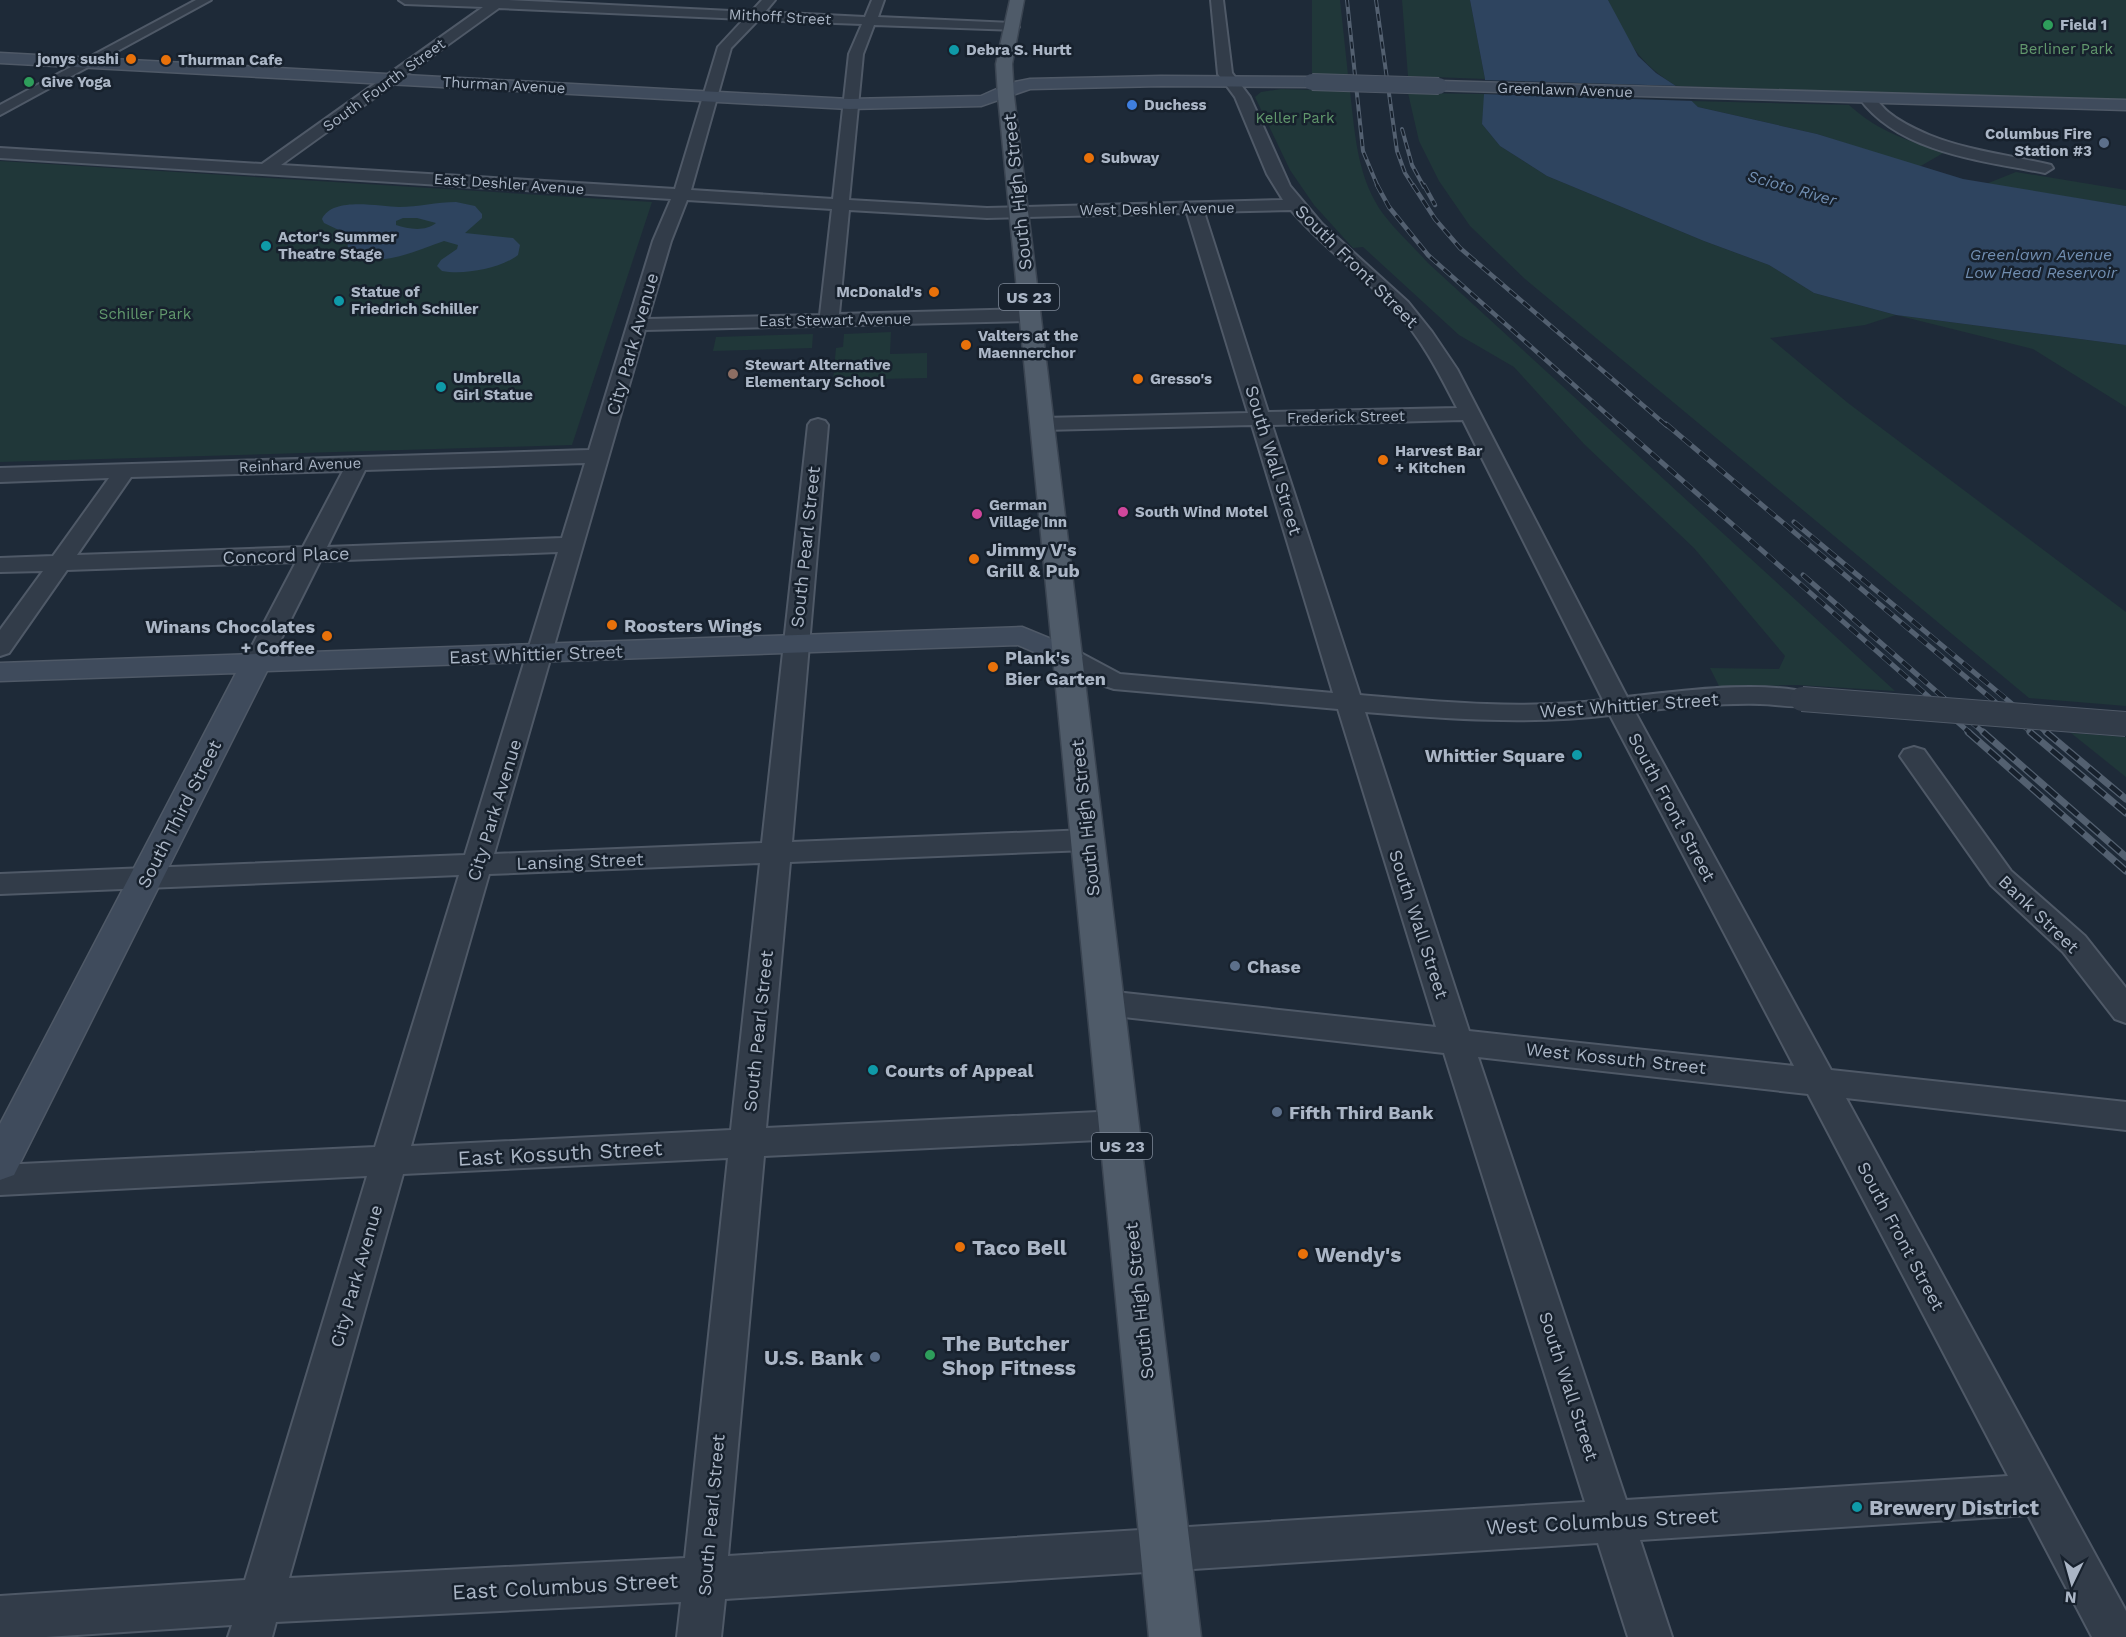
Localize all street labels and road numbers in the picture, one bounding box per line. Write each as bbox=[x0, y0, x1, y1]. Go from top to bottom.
street label: Mithoff Street bbox=[728, 5, 832, 29]
street label: South Fourth Street bbox=[319, 34, 449, 135]
street label: Thurman Avenue bbox=[442, 73, 566, 97]
street label: Greenlawn Avenue bbox=[1497, 79, 1633, 101]
street label: South High Street bbox=[998, 112, 1036, 271]
street label: East Deshler Avenue bbox=[433, 170, 585, 198]
street label: West Deshler Avenue bbox=[1079, 199, 1235, 219]
street label: South Front Street bbox=[1291, 200, 1423, 332]
street label: City Park Avenue bbox=[602, 270, 662, 418]
road number: US 23 bbox=[999, 284, 1059, 310]
street label: East Stewart Avenue bbox=[759, 310, 911, 330]
street label: South Wall Street bbox=[1241, 383, 1307, 538]
street label: Frederick Street bbox=[1287, 407, 1406, 427]
street label: Reinhard Avenue bbox=[239, 454, 361, 476]
street label: South Pearl Street bbox=[786, 465, 824, 629]
street label: Concord Place bbox=[222, 542, 350, 568]
street label: East Whittier Street bbox=[449, 640, 624, 668]
street label: West Whittier Street bbox=[1539, 688, 1720, 722]
street label: South Front Street bbox=[1624, 729, 1720, 885]
street label: South Third Street bbox=[133, 736, 226, 891]
street label: City Park Avenue bbox=[462, 737, 526, 883]
street label: South High Street bbox=[1066, 738, 1104, 897]
street label: South Wall Street bbox=[1385, 847, 1453, 1002]
street label: Lansing Street bbox=[516, 848, 644, 874]
street label: Bank Street bbox=[1995, 871, 2084, 958]
street label: South Pearl Street bbox=[739, 949, 777, 1113]
street label: West Kossuth Street bbox=[1525, 1038, 1708, 1078]
road number: US 23 bbox=[1092, 1133, 1152, 1159]
street label: East Kossuth Street bbox=[457, 1135, 663, 1171]
street label: South Front Street bbox=[1853, 1158, 1949, 1314]
street label: City Park Avenue bbox=[326, 1202, 386, 1350]
street label: South High Street bbox=[1120, 1221, 1158, 1380]
street label: South Wall Street bbox=[1535, 1309, 1603, 1464]
street label: South Pearl Street bbox=[693, 1433, 729, 1597]
street label: West Columbus Street bbox=[1485, 1502, 1719, 1540]
street label: East Columbus Street bbox=[451, 1568, 679, 1604]

